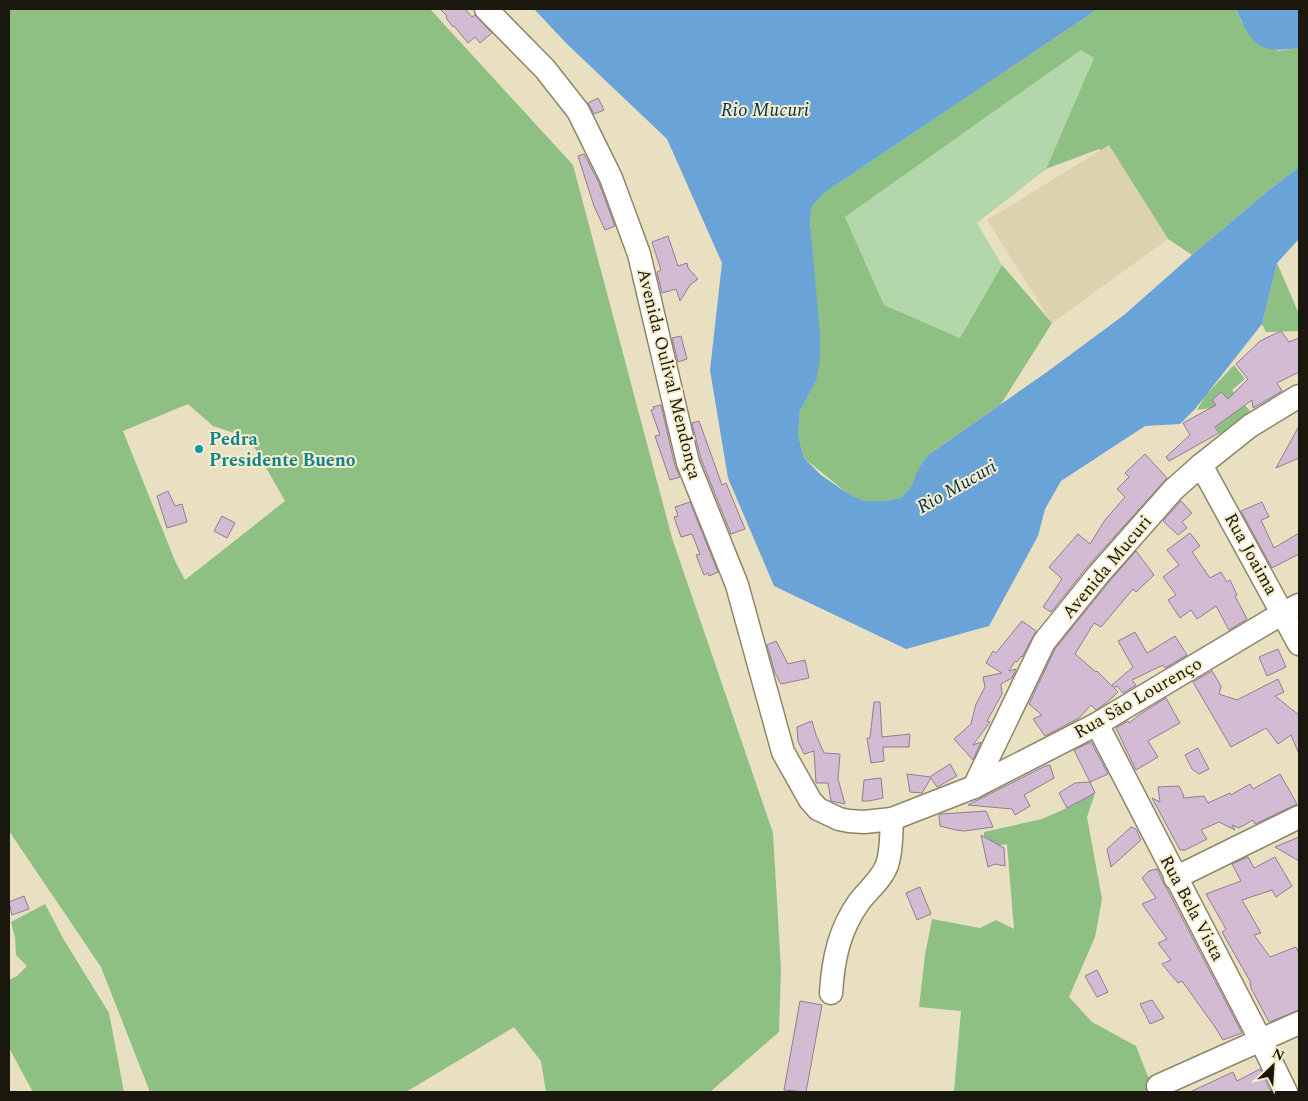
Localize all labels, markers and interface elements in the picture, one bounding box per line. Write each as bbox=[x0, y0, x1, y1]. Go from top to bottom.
water label: Rio Mucuri bbox=[721, 96, 809, 125]
street label: Avenida Oulival Mendonça bbox=[630, 266, 708, 482]
place label: Pedra Presidente Bueno bbox=[209, 426, 356, 474]
marker: Pedra Presidente Bueno bbox=[193, 443, 205, 455]
water label: Rio Mucuri bbox=[911, 452, 1003, 522]
street label: Rua Joaima bbox=[1217, 508, 1285, 600]
street label: Avenida Mucuri bbox=[1055, 509, 1159, 625]
street label: Rua São Lourenço bbox=[1069, 650, 1207, 746]
street label: Rua Bela Vista bbox=[1153, 850, 1231, 966]
north arrow bbox=[1248, 1041, 1298, 1091]
text: N bbox=[1269, 1043, 1288, 1067]

